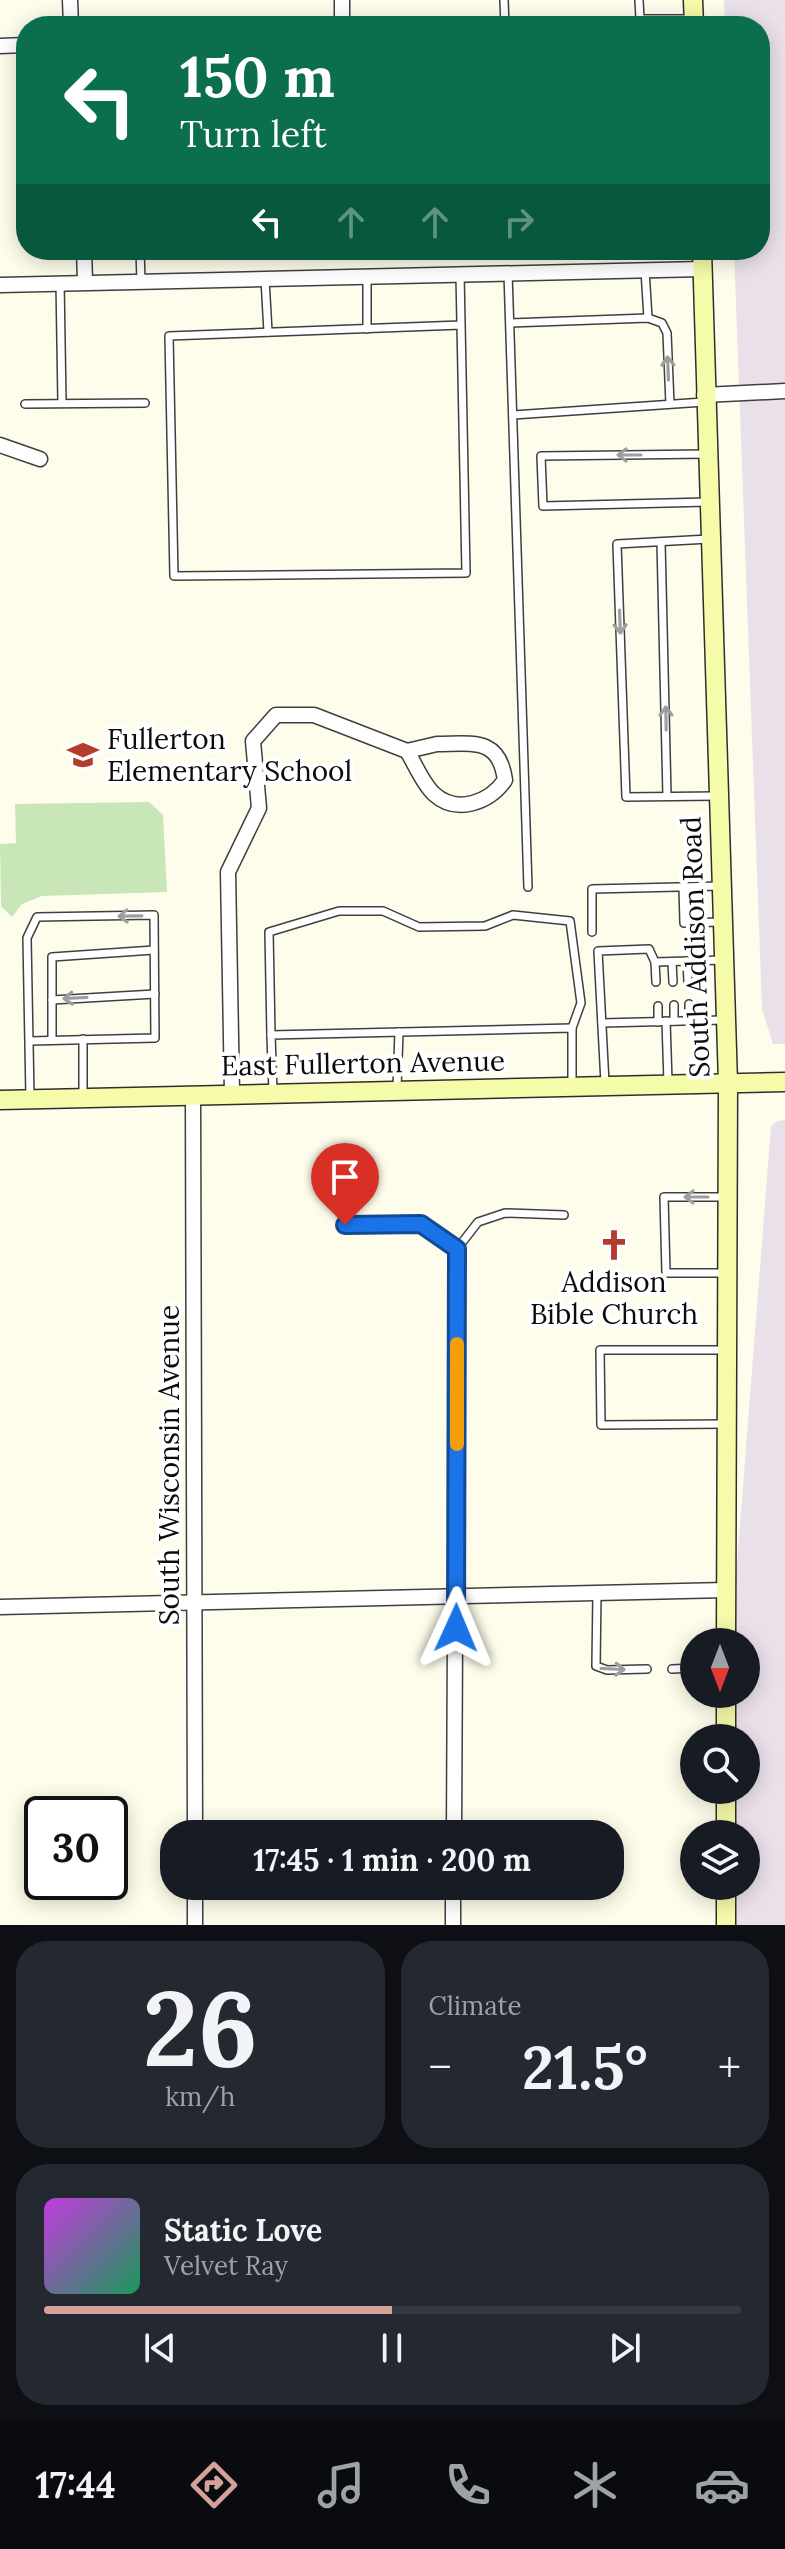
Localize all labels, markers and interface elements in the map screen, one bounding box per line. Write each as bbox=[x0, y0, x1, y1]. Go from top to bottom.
text: 150 m bbox=[180, 41, 335, 112]
icon: left bbox=[48, 48, 152, 152]
text: Turn left bbox=[180, 111, 327, 157]
icon: left bbox=[245, 200, 289, 244]
icon: ahead bbox=[329, 200, 373, 244]
icon: ahead bbox=[413, 200, 457, 244]
icon: right bbox=[497, 200, 541, 244]
one-way arrow bbox=[661, 355, 676, 382]
one-way arrow bbox=[616, 447, 643, 463]
one-way arrow bbox=[613, 608, 628, 635]
one-way arrow bbox=[658, 705, 673, 732]
place label: Fullerton Elementary School bbox=[107, 721, 352, 789]
school or university icon: Fullerton Elementary School bbox=[66, 738, 100, 772]
street label: South Addison Road bbox=[672, 816, 718, 1078]
one-way arrow bbox=[117, 908, 144, 923]
one-way arrow bbox=[62, 991, 89, 1006]
street label: East Fullerton Avenue bbox=[221, 1043, 505, 1083]
pin bbox=[311, 1143, 379, 1225]
icon: arrive bbox=[323, 1155, 367, 1199]
one-way arrow bbox=[683, 1189, 710, 1205]
church icon: Addison Bible Church bbox=[597, 1228, 631, 1262]
place label: Addison Bible Church bbox=[530, 1264, 698, 1332]
street label: South Wisconsin Avenue bbox=[151, 1305, 187, 1625]
position arrow bbox=[414, 1586, 498, 1670]
north arrow bbox=[680, 1628, 760, 1708]
map controls bbox=[680, 1628, 760, 1900]
one-way arrow bbox=[599, 1662, 625, 1677]
button: search bbox=[680, 1724, 760, 1804]
speed limit sign: 30 bbox=[24, 1796, 128, 1900]
button: layers bbox=[680, 1820, 760, 1900]
text: 17:45 · 1 min · 200 m bbox=[253, 1841, 531, 1879]
text: 26 bbox=[143, 1961, 258, 2094]
text: Climate bbox=[429, 1989, 522, 2022]
text: 21.5° bbox=[522, 2029, 648, 2105]
text: − bbox=[429, 2039, 452, 2095]
text: + bbox=[718, 2039, 741, 2095]
text: km/h bbox=[165, 2080, 235, 2113]
text: Static Love bbox=[164, 2211, 322, 2249]
text: Velvet Ray bbox=[164, 2249, 288, 2282]
icon: previous bbox=[138, 2326, 182, 2370]
icon: pause bbox=[370, 2326, 414, 2370]
icon: next bbox=[603, 2326, 647, 2370]
icon: directions bbox=[186, 2457, 242, 2513]
icon: music bbox=[313, 2457, 369, 2513]
icon: phone bbox=[440, 2457, 496, 2513]
icon: climate bbox=[567, 2457, 623, 2513]
icon: car bbox=[694, 2457, 750, 2513]
text: 17:44 bbox=[35, 2462, 116, 2508]

